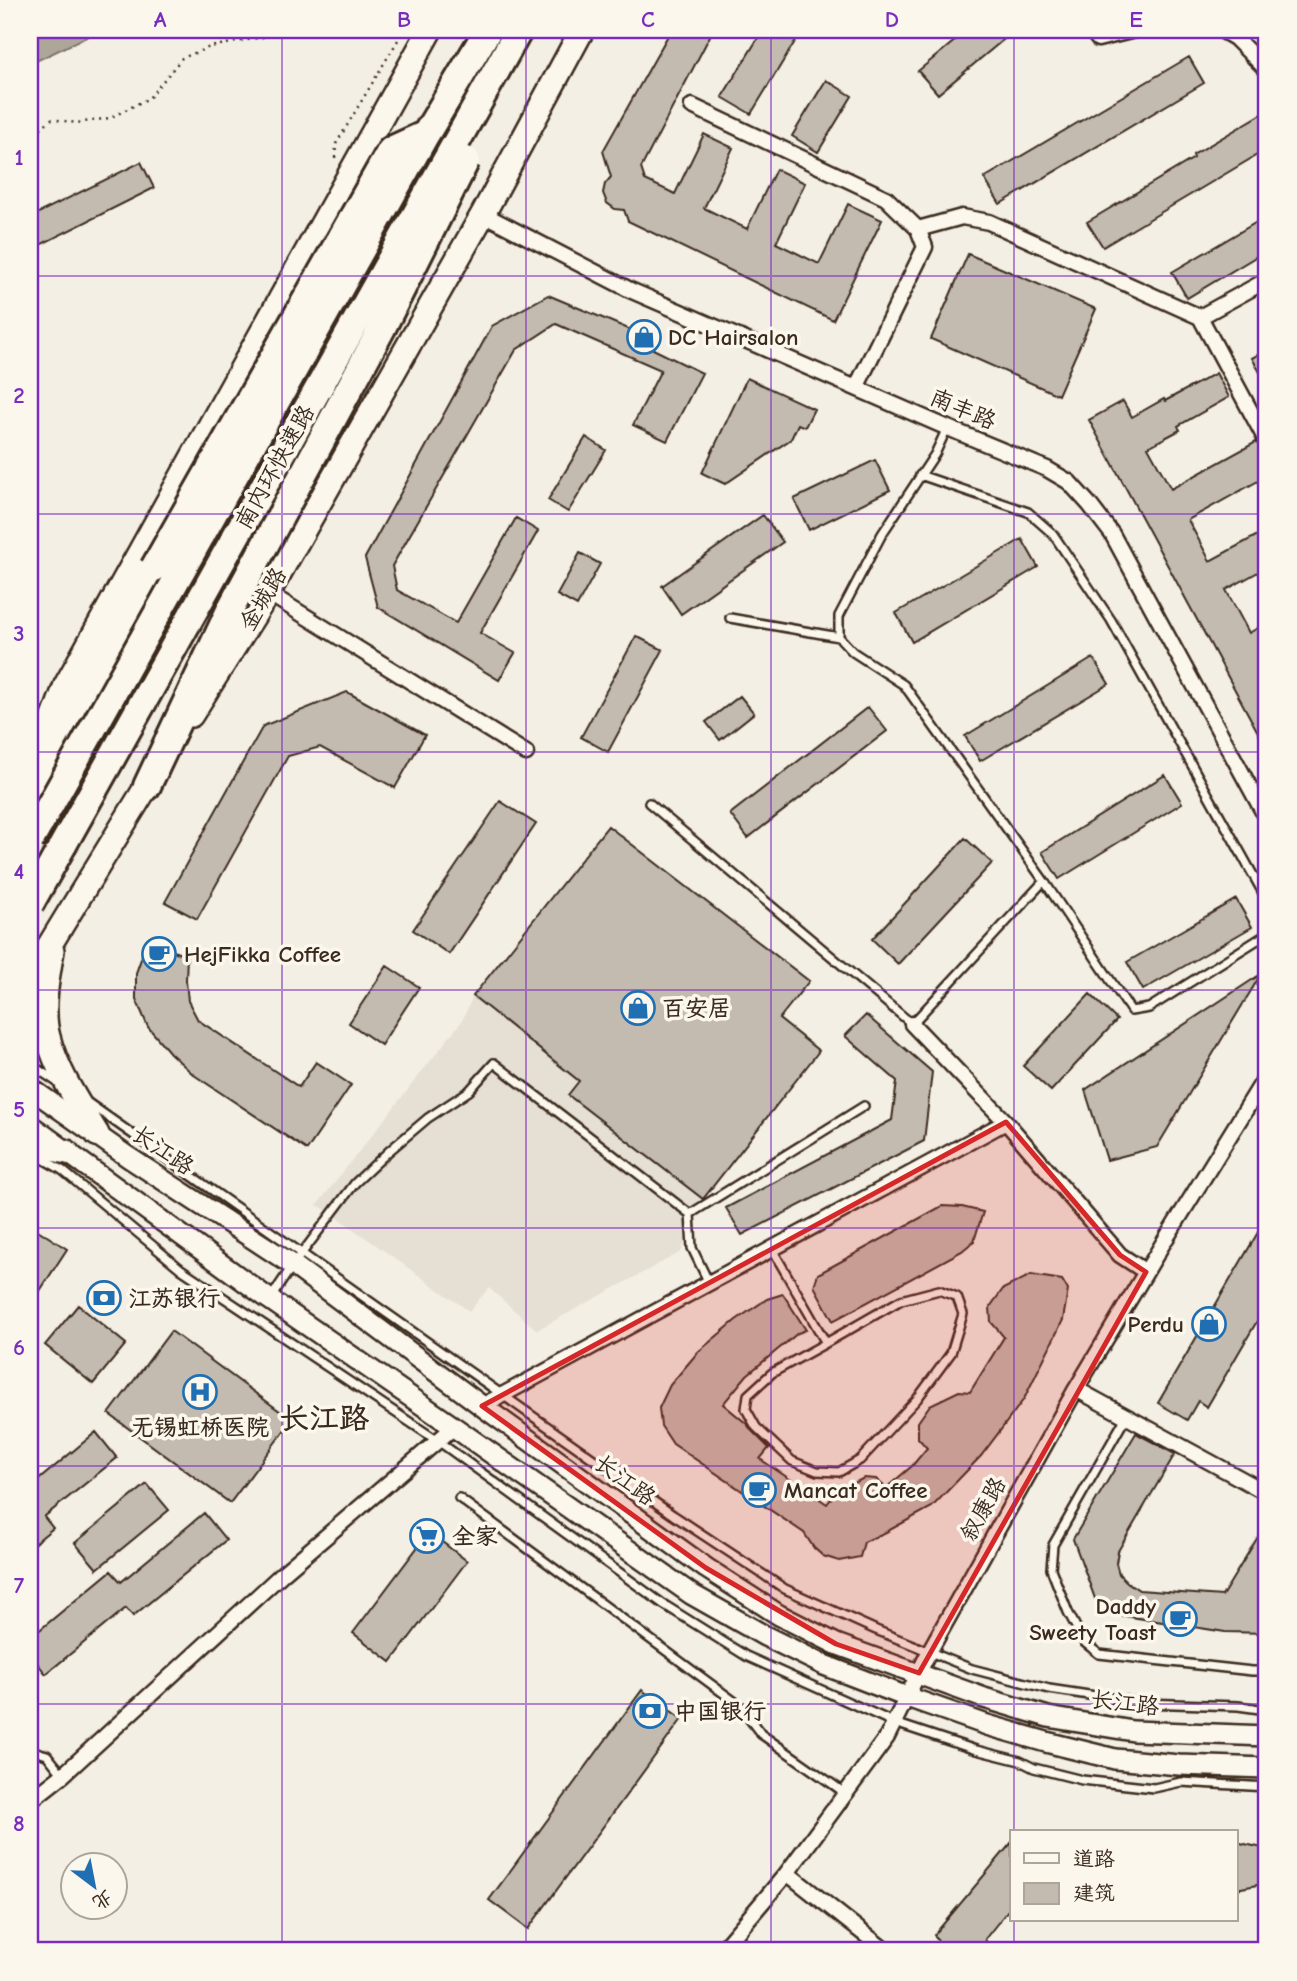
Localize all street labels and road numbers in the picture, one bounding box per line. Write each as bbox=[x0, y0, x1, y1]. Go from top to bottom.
street label: 南丰路 bbox=[926, 383, 1000, 435]
street label: 南内环快速路 bbox=[230, 400, 320, 534]
street label: 金城路 bbox=[234, 562, 292, 636]
street label: 长江路 bbox=[127, 1120, 199, 1180]
street label: 长江路 bbox=[589, 1449, 661, 1511]
street label: 叙康路 bbox=[954, 1472, 1012, 1546]
street label: 长江路 bbox=[1089, 1685, 1161, 1721]

